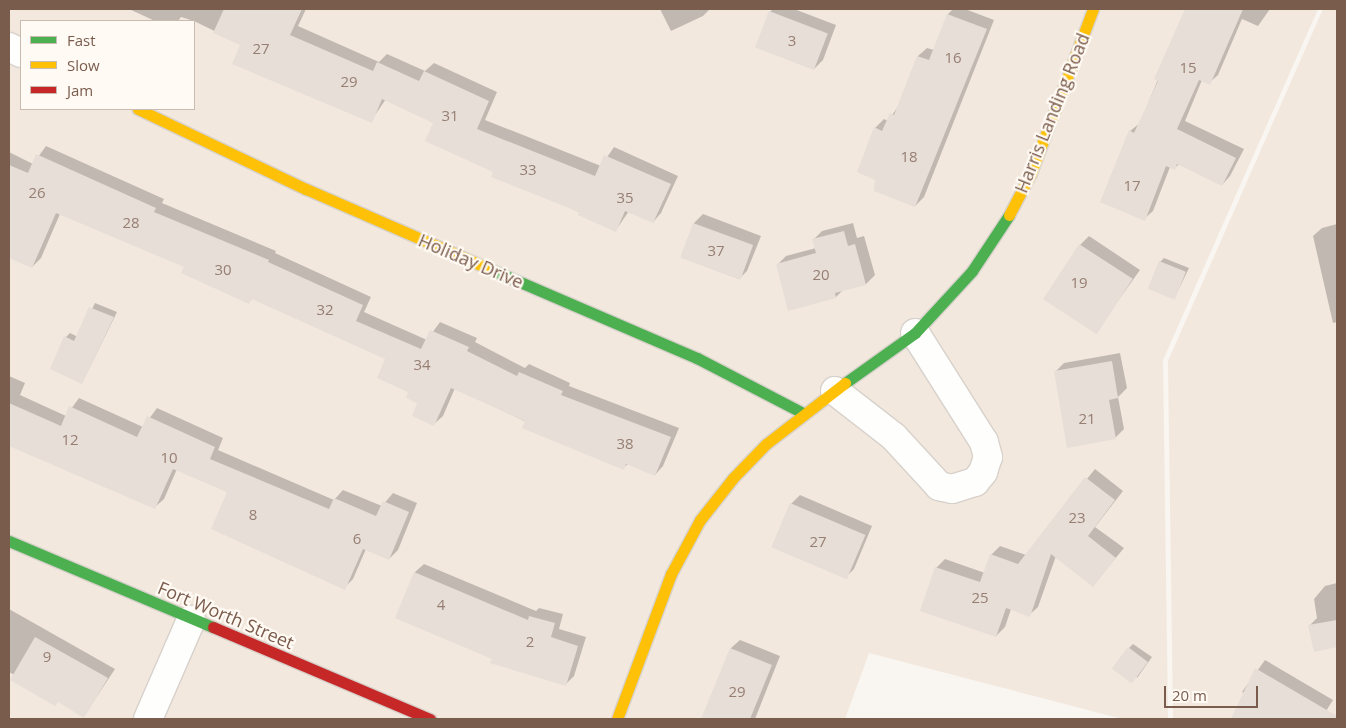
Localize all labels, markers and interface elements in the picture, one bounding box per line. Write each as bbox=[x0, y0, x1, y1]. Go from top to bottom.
legend bbox=[20, 20, 195, 110]
text: Fast bbox=[67, 30, 96, 50]
street label: Harris Landing Road bbox=[1010, 30, 1094, 196]
house number: 3 bbox=[788, 32, 796, 50]
house number: 27 bbox=[252, 40, 270, 58]
house number: 16 bbox=[944, 49, 962, 67]
text: Slow bbox=[67, 55, 100, 75]
house number: 15 bbox=[1179, 59, 1197, 77]
house number: 29 bbox=[340, 73, 358, 91]
text: Jam bbox=[67, 80, 93, 100]
house number: 31 bbox=[441, 107, 459, 125]
house number: 18 bbox=[900, 148, 918, 166]
house number: 33 bbox=[519, 161, 537, 179]
house number: 17 bbox=[1123, 177, 1141, 195]
house number: 26 bbox=[28, 184, 46, 202]
house number: 35 bbox=[616, 189, 634, 207]
house number: 28 bbox=[122, 214, 140, 232]
street label: Holiday Drive bbox=[415, 229, 527, 293]
house number: 37 bbox=[707, 242, 725, 260]
house number: 30 bbox=[214, 261, 232, 279]
house number: 20 bbox=[812, 266, 830, 284]
house number: 19 bbox=[1070, 274, 1088, 292]
house number: 32 bbox=[316, 301, 334, 319]
house number: 34 bbox=[413, 356, 431, 374]
house number: 21 bbox=[1078, 410, 1096, 428]
house number: 12 bbox=[61, 431, 79, 449]
house number: 38 bbox=[616, 435, 634, 453]
house number: 10 bbox=[160, 449, 178, 467]
house number: 8 bbox=[249, 506, 257, 524]
house number: 23 bbox=[1068, 509, 1086, 527]
house number: 6 bbox=[353, 530, 361, 548]
house number: 27 bbox=[809, 533, 827, 551]
street label: Fort Worth Street bbox=[155, 577, 297, 653]
house number: 25 bbox=[971, 589, 989, 607]
house number: 4 bbox=[437, 596, 445, 614]
house number: 2 bbox=[526, 633, 534, 651]
house number: 9 bbox=[43, 648, 51, 666]
scale bar bbox=[1166, 676, 1260, 708]
house number: 29 bbox=[728, 683, 746, 701]
text: 20 m bbox=[1172, 685, 1207, 705]

